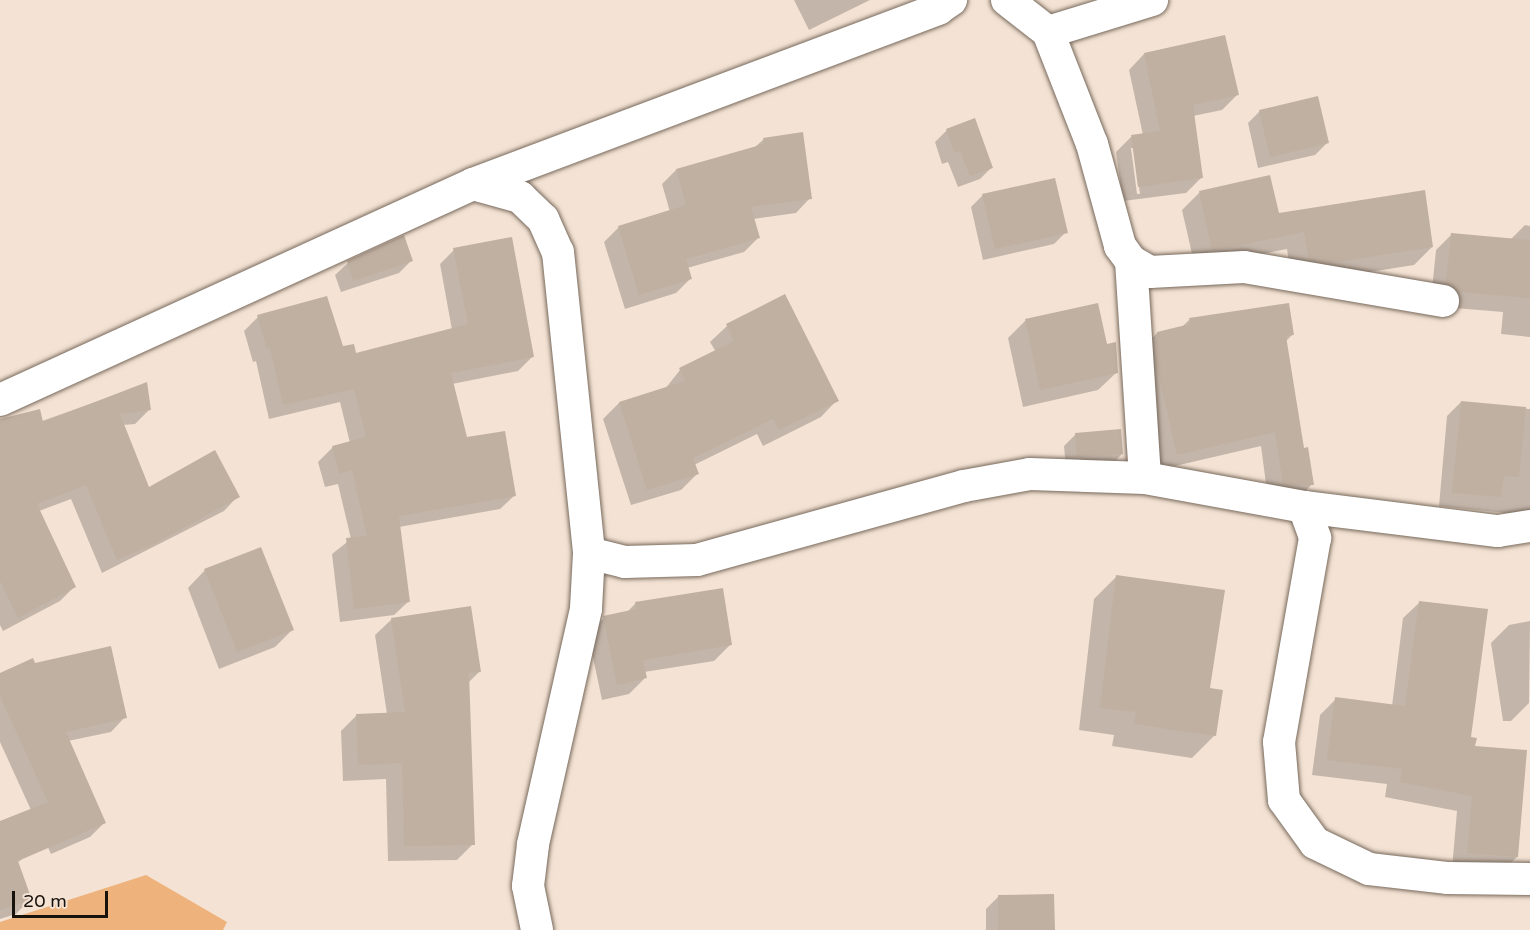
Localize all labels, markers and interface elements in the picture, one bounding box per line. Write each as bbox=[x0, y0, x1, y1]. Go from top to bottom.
scale bar bbox=[15, 879, 111, 917]
text: 20 m bbox=[23, 890, 67, 912]

